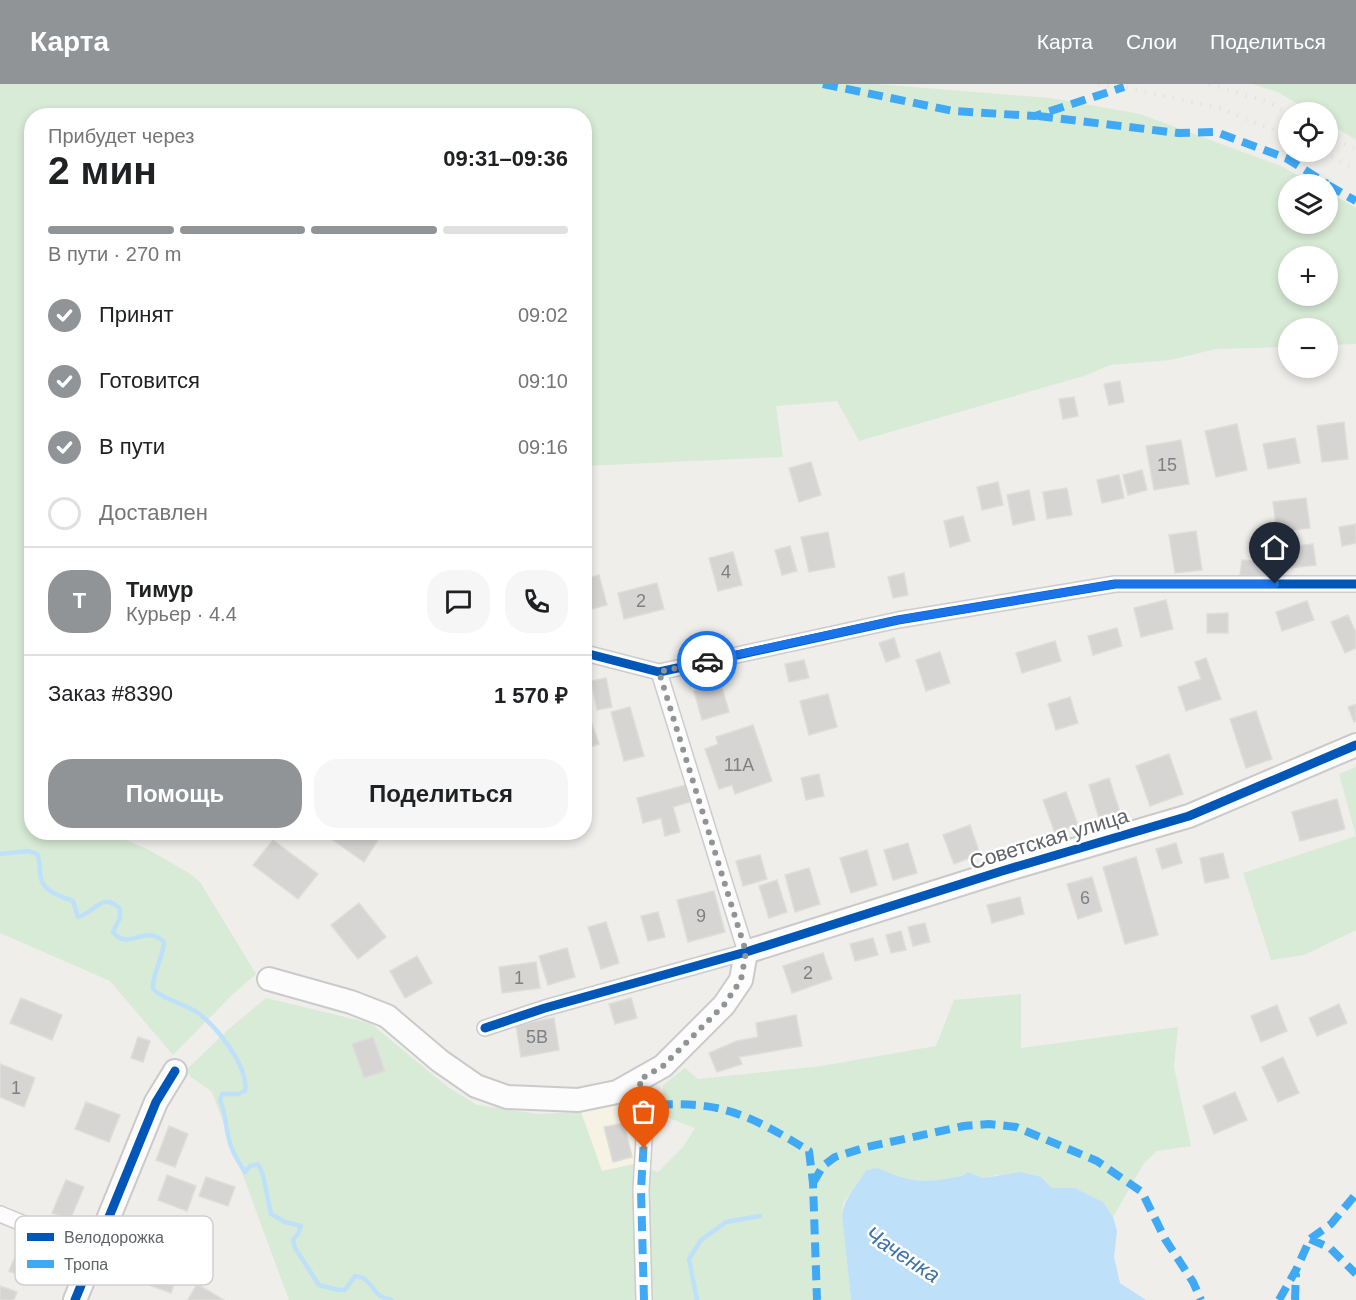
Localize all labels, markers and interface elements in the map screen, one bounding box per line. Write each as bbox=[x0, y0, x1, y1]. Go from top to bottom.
text: Карта bbox=[30, 26, 109, 57]
text: Карта bbox=[1037, 30, 1093, 53]
text: Слои bbox=[1126, 30, 1177, 53]
text: Поделиться bbox=[1210, 30, 1326, 53]
map controls bbox=[1278, 102, 1338, 378]
button: locate bbox=[1278, 102, 1338, 162]
text: Прибудет через bbox=[48, 125, 194, 147]
text: 09:31–09:36 bbox=[443, 146, 568, 171]
text: 2 мин bbox=[48, 149, 157, 192]
button: layers bbox=[1278, 174, 1338, 234]
text: В пути · 270 m bbox=[48, 243, 181, 265]
button: + bbox=[1278, 246, 1338, 306]
icon: check bbox=[48, 299, 81, 332]
text: Принят bbox=[99, 302, 173, 327]
text: 09:02 bbox=[518, 304, 568, 326]
button: − bbox=[1278, 318, 1338, 378]
icon: check bbox=[48, 365, 81, 398]
text: Готовится bbox=[99, 368, 200, 393]
text: 09:10 bbox=[518, 370, 568, 392]
icon: check bbox=[48, 431, 81, 464]
text: В пути bbox=[99, 434, 165, 459]
text: 09:16 bbox=[518, 436, 568, 458]
house number: 15 bbox=[1157, 455, 1177, 475]
text: Доставлен bbox=[99, 500, 208, 525]
pin bbox=[1249, 522, 1300, 584]
icon: home bbox=[1258, 531, 1291, 564]
house number: 4 bbox=[721, 562, 731, 582]
button: chat bbox=[427, 570, 490, 633]
button: phone bbox=[505, 570, 568, 633]
text: Тимур bbox=[126, 577, 194, 602]
text: Т bbox=[73, 588, 86, 613]
house number: 2 bbox=[636, 591, 646, 611]
text: Курьер · 4.4 bbox=[126, 603, 237, 625]
courier bbox=[677, 631, 737, 691]
icon: car bbox=[691, 645, 724, 678]
text: Заказ #8390 bbox=[48, 681, 173, 706]
text: 1 570 ₽ bbox=[494, 683, 568, 708]
house number: 11А bbox=[724, 755, 754, 775]
button: Помощь bbox=[48, 759, 302, 828]
button: Поделиться bbox=[314, 759, 568, 828]
street label: Советская улица bbox=[967, 803, 1131, 874]
house number: 6 bbox=[1080, 888, 1090, 908]
house number: 9 bbox=[696, 906, 706, 926]
house number: 2 bbox=[803, 963, 813, 983]
house number: 1 bbox=[514, 968, 524, 988]
house number: 5В bbox=[526, 1027, 548, 1047]
house number: 1 bbox=[11, 1078, 21, 1098]
pin bbox=[618, 1086, 669, 1148]
icon: bag bbox=[627, 1095, 660, 1128]
legend bbox=[15, 1216, 213, 1285]
water label: Чаченка bbox=[861, 1221, 945, 1288]
text: Велодорожка bbox=[64, 1229, 164, 1246]
text: Тропа bbox=[64, 1256, 108, 1273]

